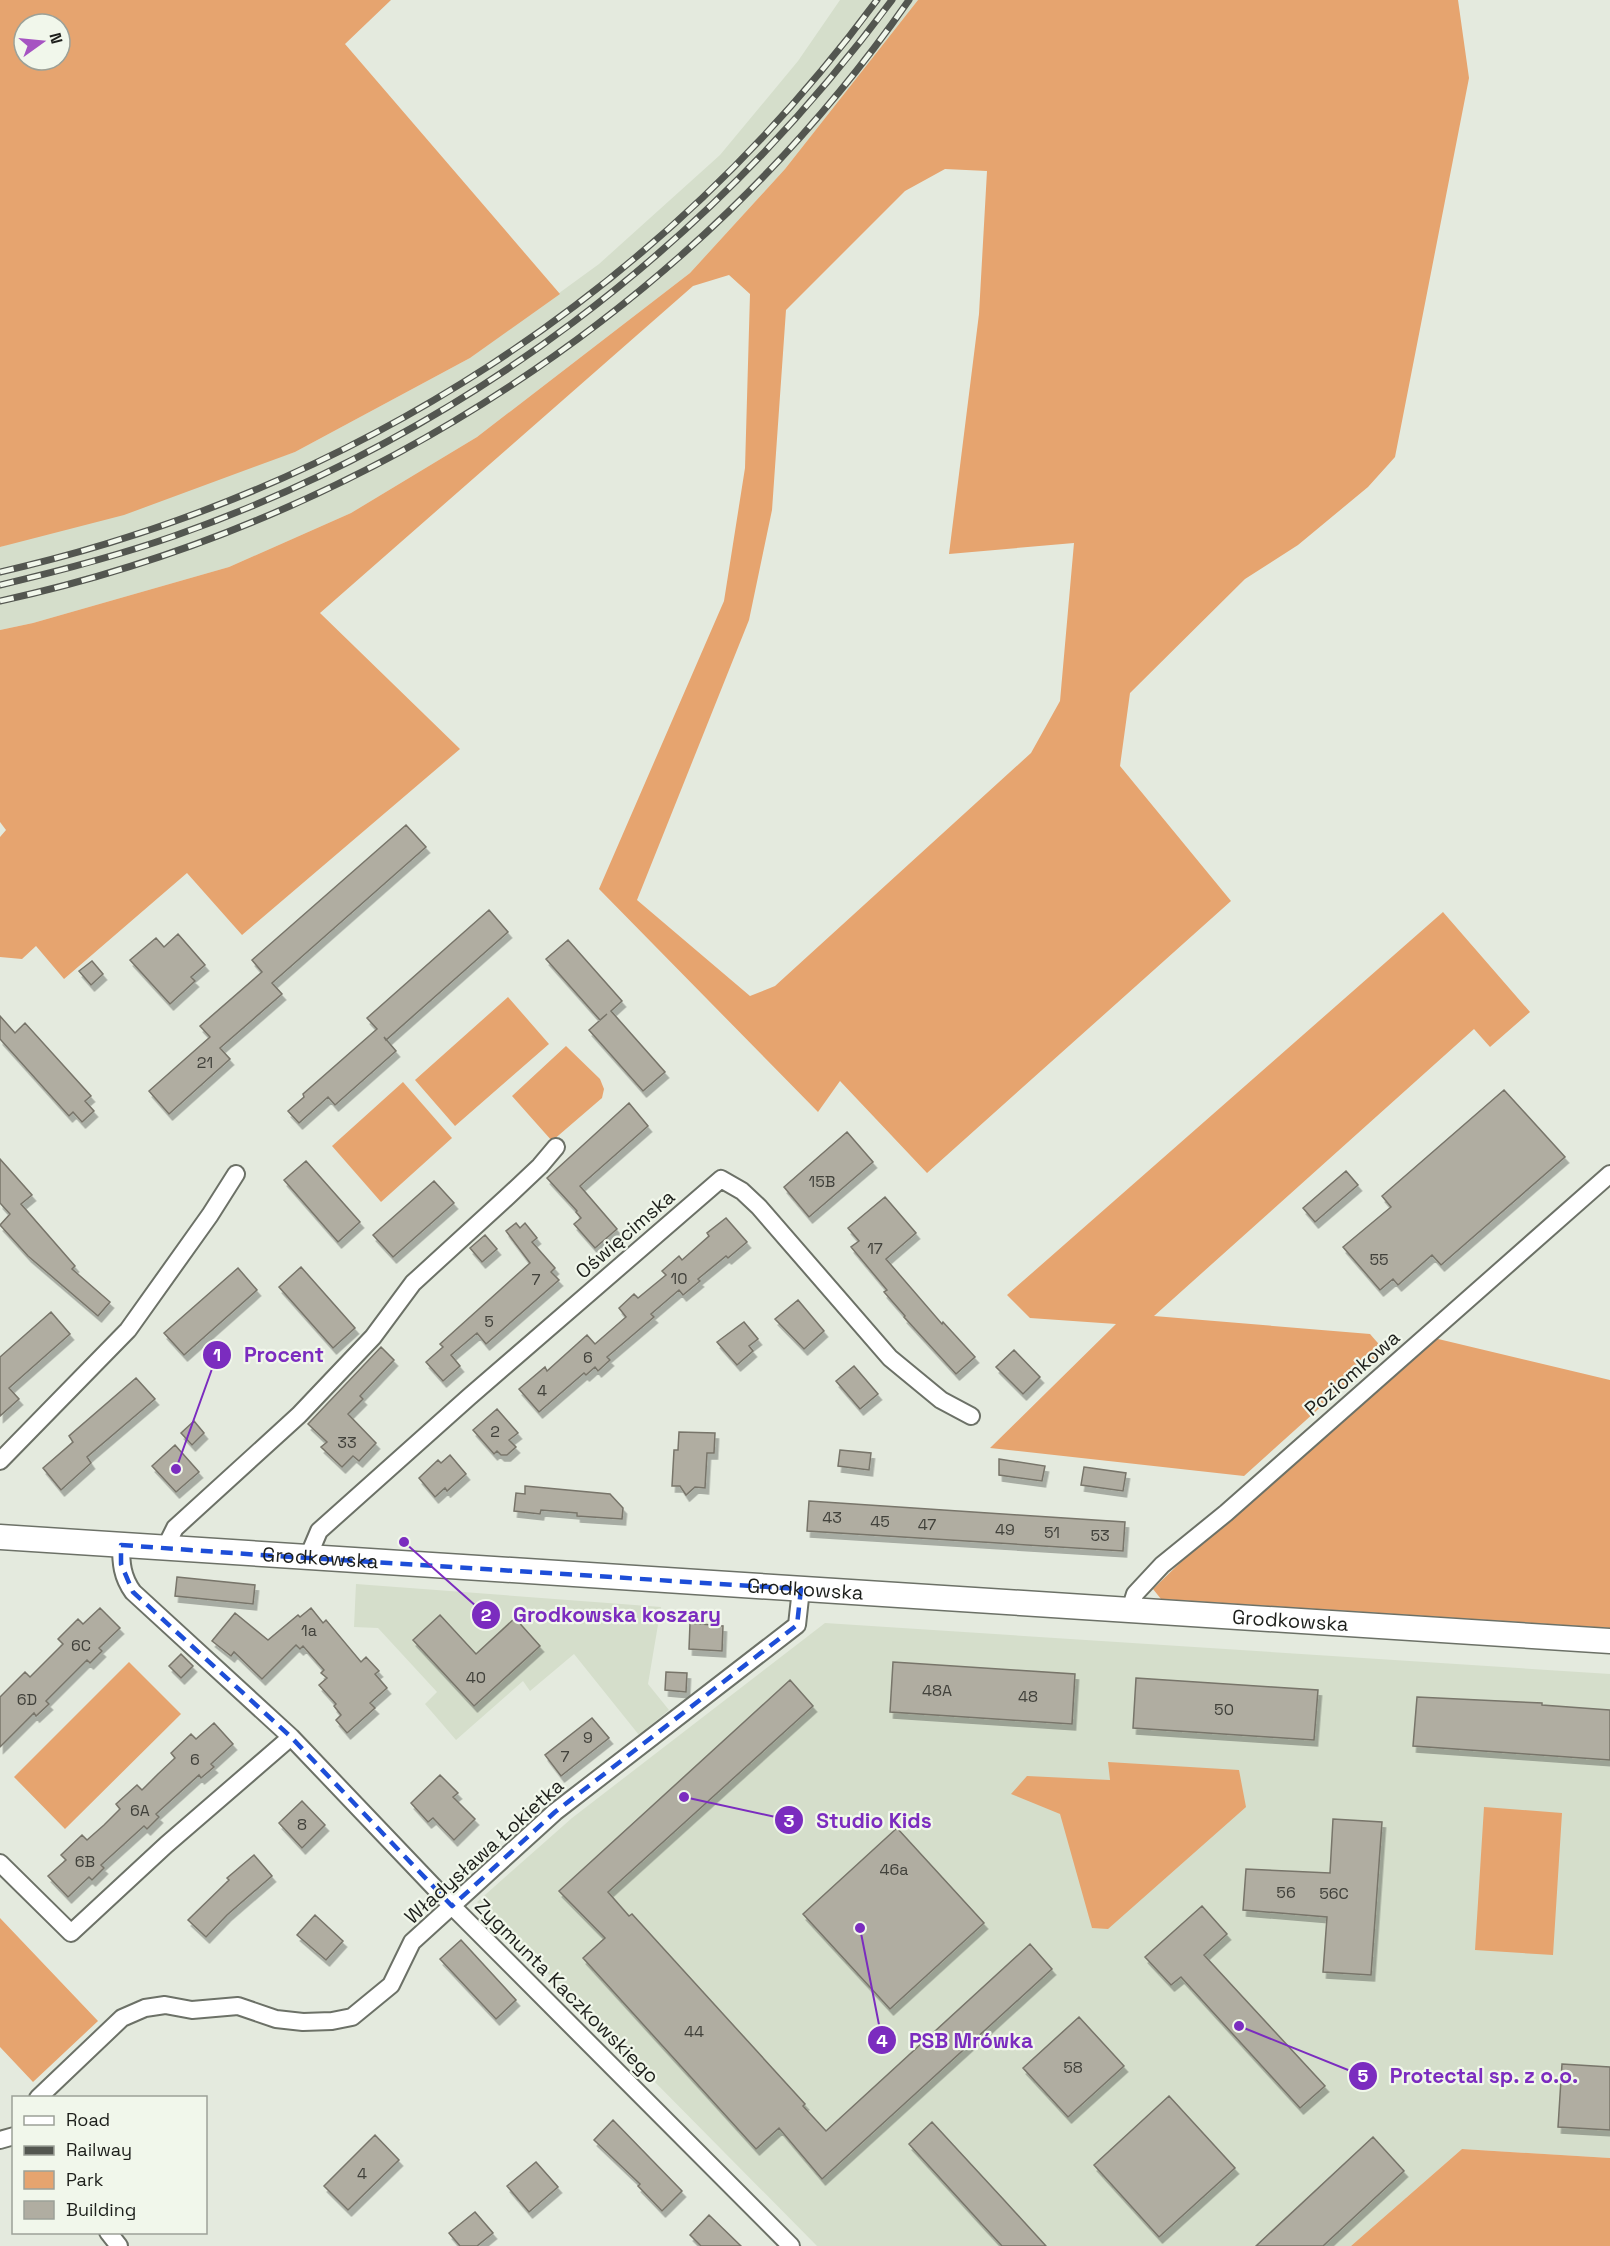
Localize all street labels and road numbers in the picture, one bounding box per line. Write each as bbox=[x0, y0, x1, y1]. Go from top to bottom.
street label: Oświęcimska bbox=[570, 1184, 680, 1284]
street label: Poziomkowa bbox=[1299, 1324, 1405, 1422]
street label: Grodkowska bbox=[261, 1541, 379, 1574]
street label: Grodkowska bbox=[746, 1572, 864, 1606]
street label: Grodkowska bbox=[1231, 1604, 1349, 1637]
street label: Władysława Łokietka bbox=[399, 1773, 569, 1929]
street label: Zygmunta Kaczkowskiego bbox=[469, 1893, 665, 2089]

